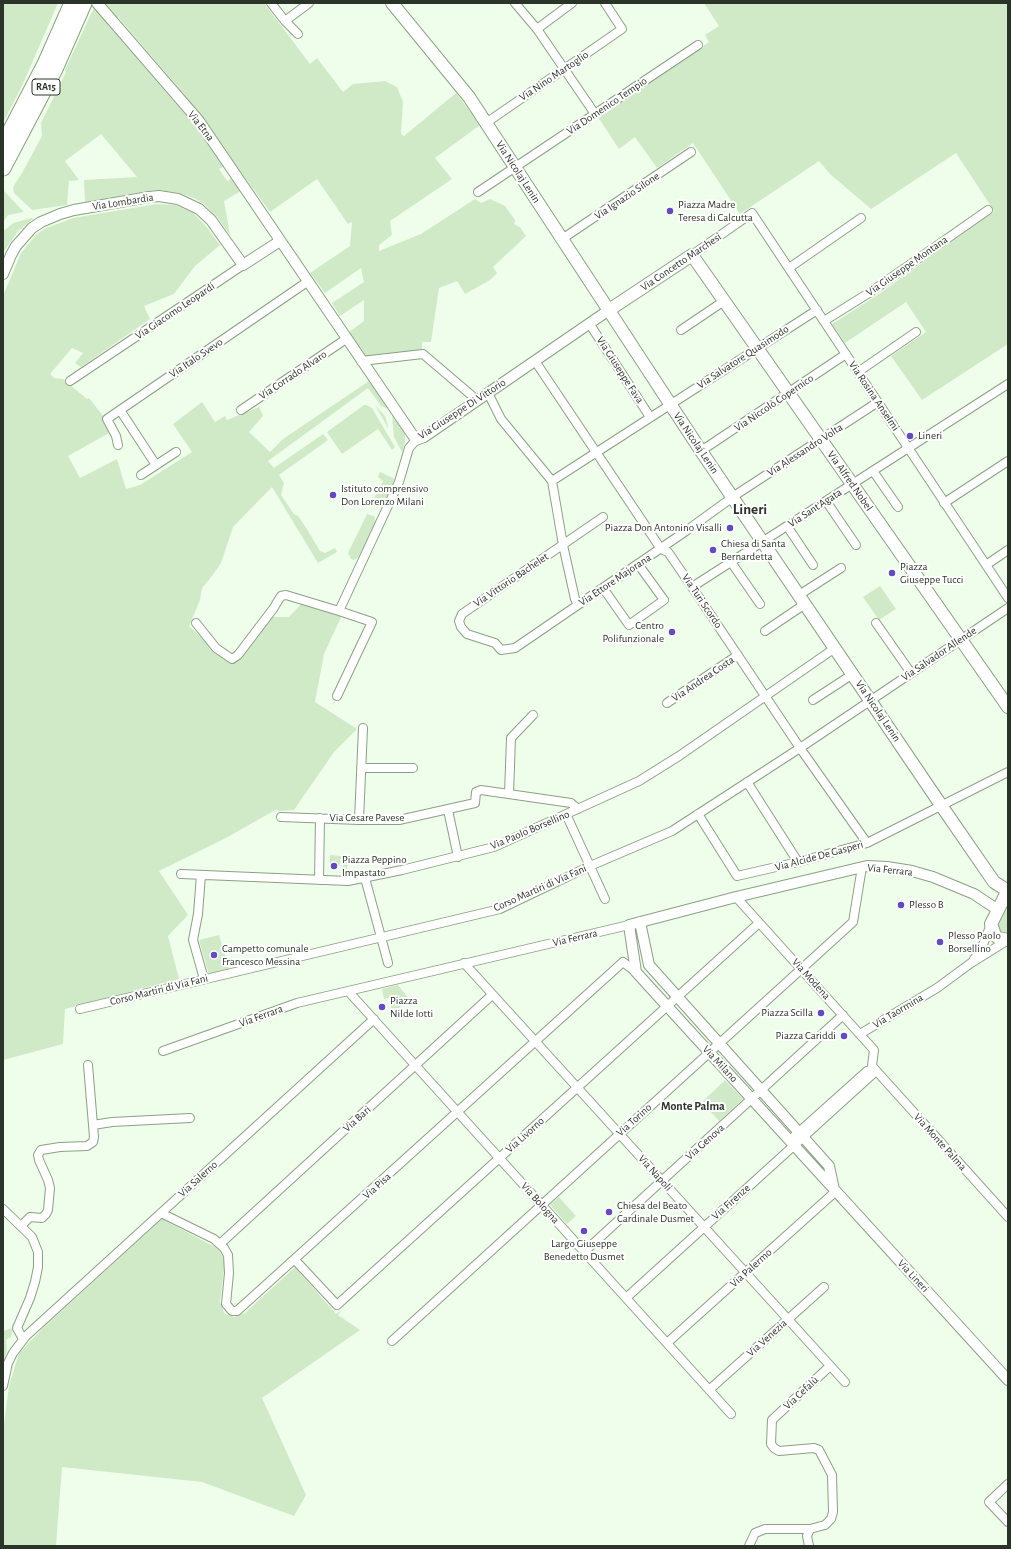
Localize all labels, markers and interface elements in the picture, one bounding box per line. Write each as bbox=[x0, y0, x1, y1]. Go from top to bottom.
street label: Via Nino Martoglio bbox=[517, 48, 591, 104]
street label: Via Domenico Tempio bbox=[564, 74, 650, 138]
road number: RA15 bbox=[32, 79, 60, 95]
street label: Via Etna bbox=[185, 108, 217, 144]
street label: Via Nicolaj Lenin bbox=[493, 138, 543, 206]
street label: Via Ignazio Silone bbox=[592, 169, 662, 223]
street label: Via Lombardia bbox=[91, 191, 155, 213]
place label: Piazza Madre Teresa di Calcutta bbox=[678, 198, 753, 224]
marker: Piazza Madre Teresa di Calcutta bbox=[665, 206, 675, 216]
street label: Via Concetto Marchesi bbox=[638, 230, 724, 294]
street label: Via Giuseppe Montana bbox=[864, 233, 950, 299]
street label: Via Giacomo Leopardi bbox=[133, 280, 217, 342]
street label: Via Salvatore Quasimodo bbox=[695, 322, 791, 392]
street label: Via Giuseppe Fava bbox=[594, 334, 646, 406]
street label: Via Italo Svevo bbox=[167, 335, 225, 381]
street label: Via Corrado Alvaro bbox=[257, 347, 329, 403]
street label: Via Rosina Anselmi bbox=[846, 359, 902, 433]
street label: Via Niccolò Copernico bbox=[732, 372, 816, 434]
street label: Via Giuseppe Di Vittorio bbox=[416, 376, 508, 442]
street label: Via Nicolaj Lenin bbox=[671, 410, 721, 476]
street label: Via Alessandro Volta bbox=[765, 421, 845, 479]
place label: Lineri bbox=[918, 429, 942, 443]
marker: Lineri bbox=[905, 431, 915, 441]
street label: Via Alfred Nobel bbox=[824, 448, 876, 514]
place label: Istituto comprensivo Don Lorenzo Milani bbox=[341, 482, 428, 508]
street label: Via Sant'Agata bbox=[786, 486, 844, 530]
marker: Istituto comprensivo Don Lorenzo Milani bbox=[328, 490, 338, 500]
district label: Lineri bbox=[733, 500, 767, 518]
place label: Piazza Don Antonino Visalli bbox=[605, 521, 722, 535]
marker: Piazza Don Antonino Visalli bbox=[725, 523, 735, 533]
place label: Chiesa di Santa Bernardetta bbox=[721, 537, 786, 563]
marker: Chiesa di Santa Bernardetta bbox=[708, 545, 718, 555]
street label: Via Vittorio Bachelet bbox=[471, 550, 551, 610]
street label: Via Ettore Majorana bbox=[576, 551, 654, 609]
place label: Piazza Giuseppe Tucci bbox=[900, 560, 963, 586]
marker: Piazza Giuseppe Tucci bbox=[887, 568, 897, 578]
street label: Via Turi Scordo bbox=[679, 571, 725, 631]
place label: Centro Polifunzionale bbox=[602, 619, 664, 645]
street label: Via Salvador Allende bbox=[899, 624, 979, 684]
marker: Centro Polifunzionale bbox=[667, 627, 677, 637]
street label: Via Andrea Costa bbox=[669, 653, 737, 705]
street label: Via Nicolaj Lenin bbox=[853, 678, 903, 744]
street label: Via Paolo Borsellino bbox=[489, 807, 571, 853]
street label: Via Cesare Pavese bbox=[330, 811, 404, 825]
street label: Via Alcide De Gasperi bbox=[773, 838, 865, 874]
place label: Piazza Peppino Impastato bbox=[342, 853, 407, 879]
marker: Piazza Peppino Impastato bbox=[329, 861, 339, 871]
street label: Via Ferrara bbox=[867, 861, 913, 879]
street label: Corso Martiri di Via Fani bbox=[491, 862, 589, 914]
place label: Plesso B bbox=[909, 898, 944, 912]
marker: Plesso B bbox=[896, 900, 906, 910]
street label: Via Ferrara bbox=[551, 926, 599, 950]
place label: Plesso Paolo Borsellino bbox=[948, 929, 1001, 955]
marker: Plesso Paolo Borsellino bbox=[935, 937, 945, 947]
place label: Campetto comunale Francesco Messina bbox=[222, 942, 309, 968]
marker: Campetto comunale Francesco Messina bbox=[209, 950, 219, 960]
street label: Via Modena bbox=[789, 956, 833, 1002]
street label: Corso Martiri di Via Fani bbox=[109, 971, 209, 1009]
street label: Via Taormina bbox=[870, 991, 926, 1031]
place label: Piazza Nilde Iotti bbox=[390, 994, 433, 1020]
street label: Via Ferrara bbox=[237, 1002, 285, 1030]
marker: Piazza Nilde Iotti bbox=[377, 1002, 387, 1012]
place label: Piazza Scilla bbox=[761, 1006, 813, 1020]
marker: Piazza Scilla bbox=[816, 1008, 826, 1018]
place label: Piazza Cariddi bbox=[776, 1029, 836, 1043]
marker: Piazza Cariddi bbox=[839, 1031, 849, 1041]
street label: Via Milano bbox=[700, 1043, 740, 1085]
district label: Monte Palma bbox=[661, 1099, 725, 1113]
street label: Via Torino bbox=[614, 1101, 654, 1139]
street label: Via Bari bbox=[340, 1103, 374, 1135]
street label: Via Monte Palma bbox=[911, 1111, 969, 1173]
street label: Via Livorno bbox=[503, 1114, 547, 1156]
street label: Via Genova bbox=[683, 1121, 727, 1163]
street label: Via Napoli bbox=[635, 1152, 675, 1194]
street label: Via Salerno bbox=[176, 1158, 220, 1200]
street label: Via Pisa bbox=[360, 1170, 394, 1202]
street label: Via Bologna bbox=[518, 1180, 562, 1226]
street label: Via Firenze bbox=[709, 1181, 753, 1223]
place label: Chiesa del Beato Cardinale Dusmet bbox=[617, 1199, 694, 1225]
marker: Chiesa del Beato Cardinale Dusmet bbox=[604, 1207, 614, 1217]
marker: Largo Giuseppe Benedetto Dusmet bbox=[579, 1226, 589, 1236]
place label: Largo Giuseppe Benedetto Dusmet bbox=[544, 1237, 624, 1263]
street label: Via Palermo bbox=[727, 1246, 775, 1290]
street label: Via Lineri bbox=[895, 1257, 931, 1295]
street label: Via Venezia bbox=[744, 1317, 790, 1359]
street label: Via Cefalù bbox=[781, 1374, 821, 1412]

